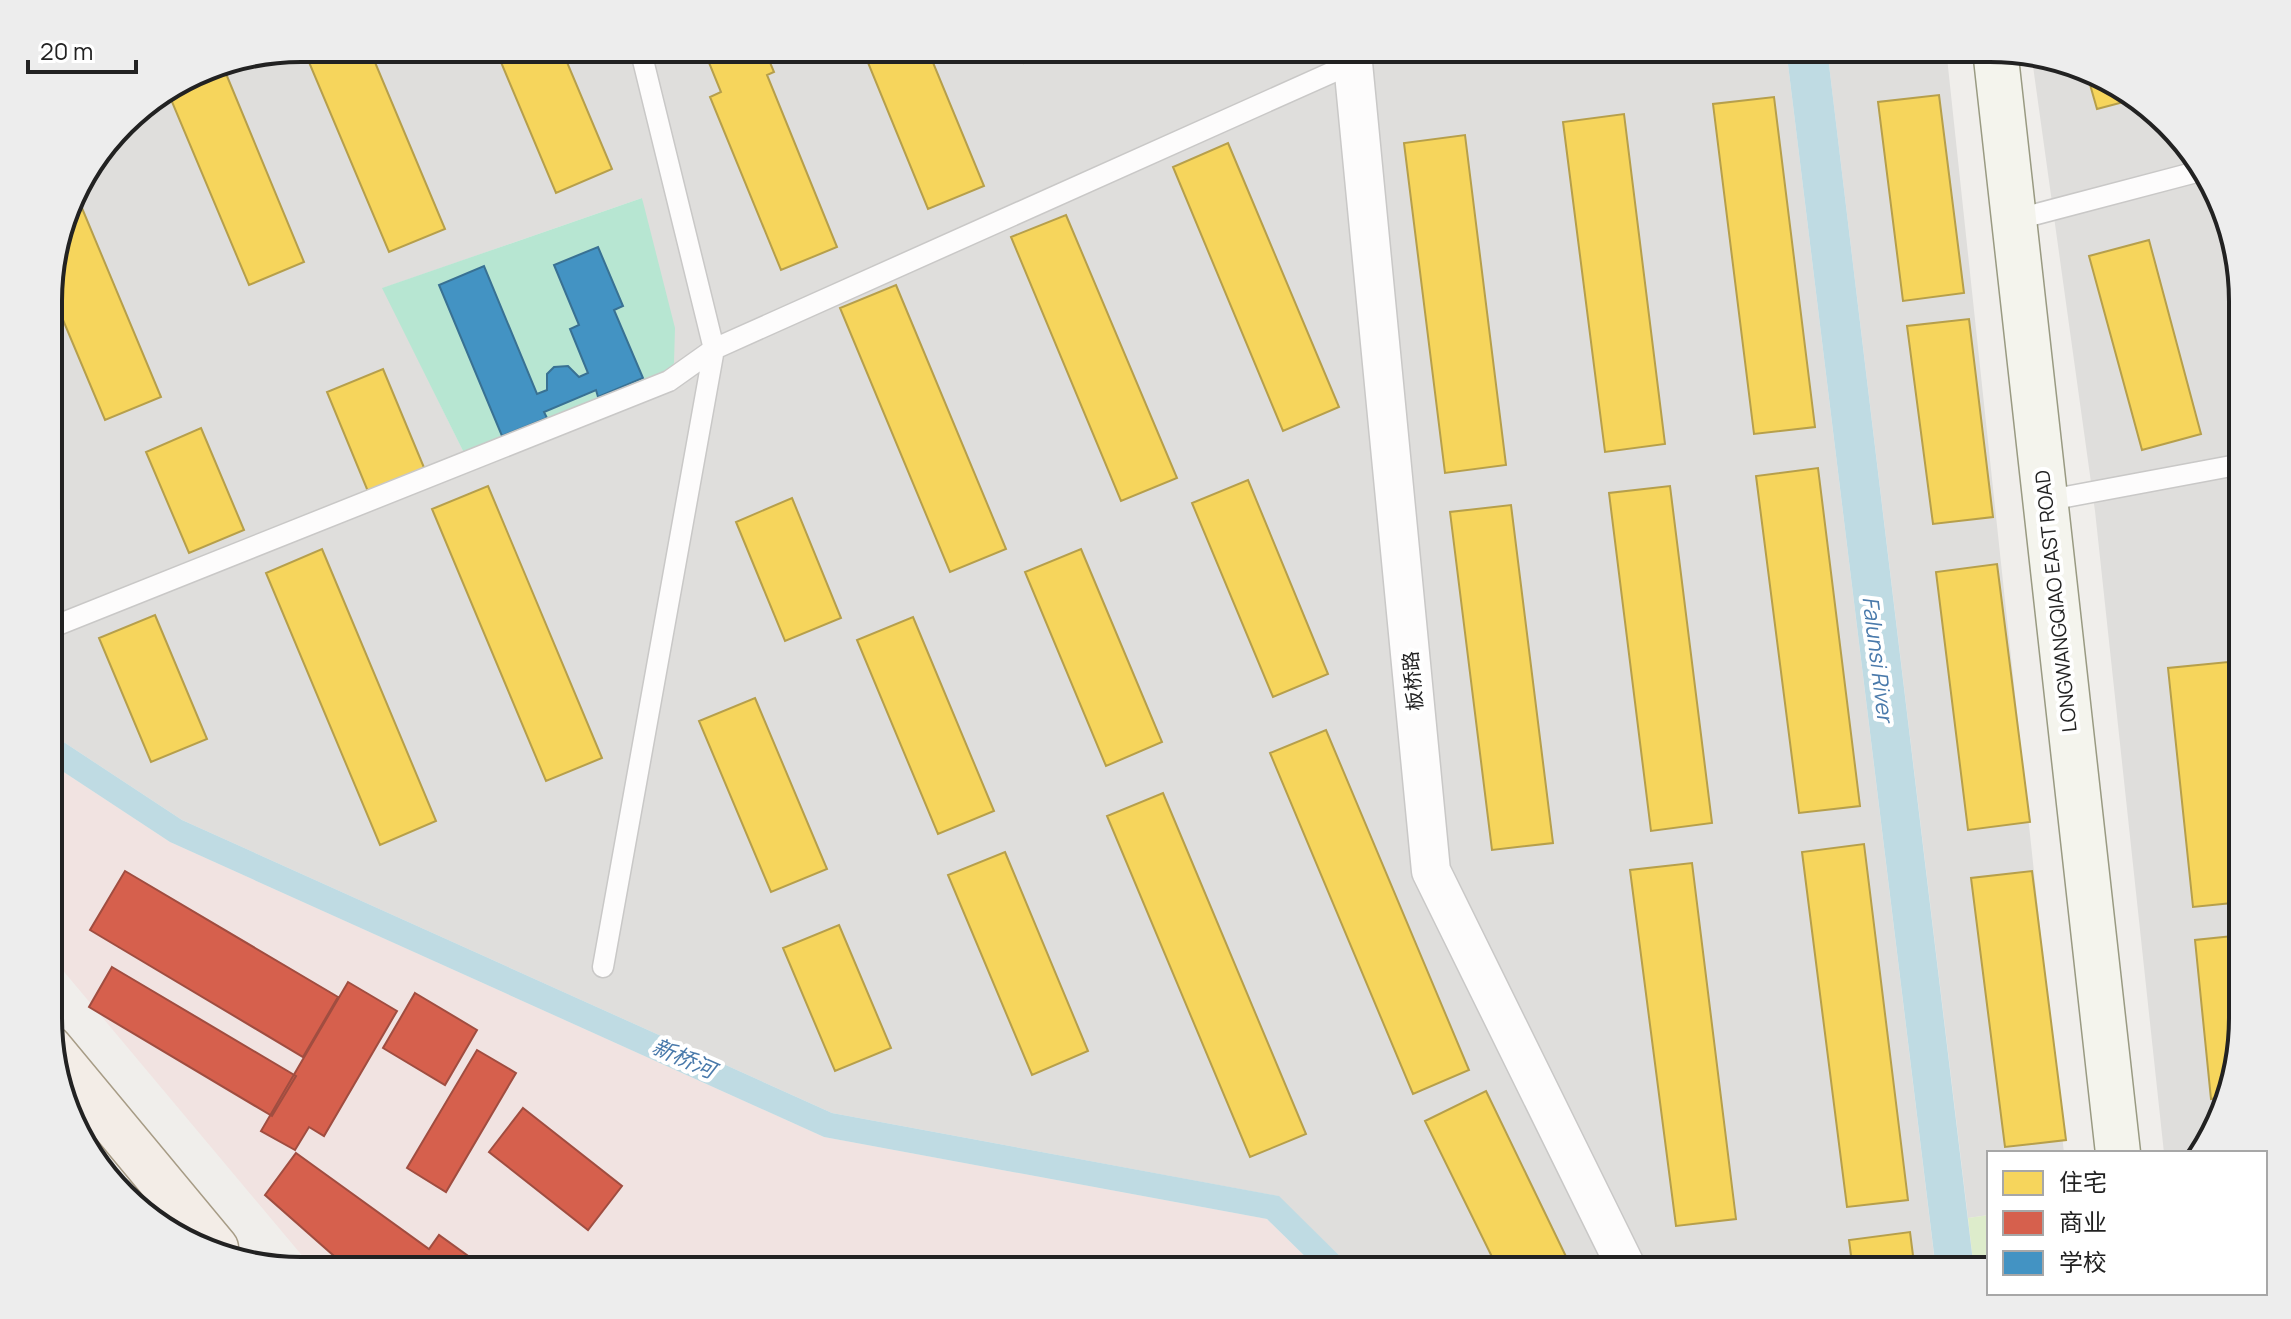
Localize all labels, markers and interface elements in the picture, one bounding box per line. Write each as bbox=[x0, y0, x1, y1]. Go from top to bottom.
scale bar bbox=[28, 24, 136, 74]
text: 20 m bbox=[40, 34, 93, 67]
street label: LONGWANGQIAO EAST ROAD bbox=[2028, 469, 2083, 733]
water label: Falunsi River bbox=[1855, 595, 1901, 726]
street label: 板桥路 bbox=[1396, 650, 1429, 712]
water label: 新桥河 bbox=[648, 1031, 724, 1087]
legend bbox=[1987, 1151, 2267, 1295]
text: 住宅 bbox=[2059, 1165, 2107, 1198]
text: 商业 bbox=[2059, 1205, 2107, 1238]
text: 学校 bbox=[2059, 1245, 2107, 1278]

